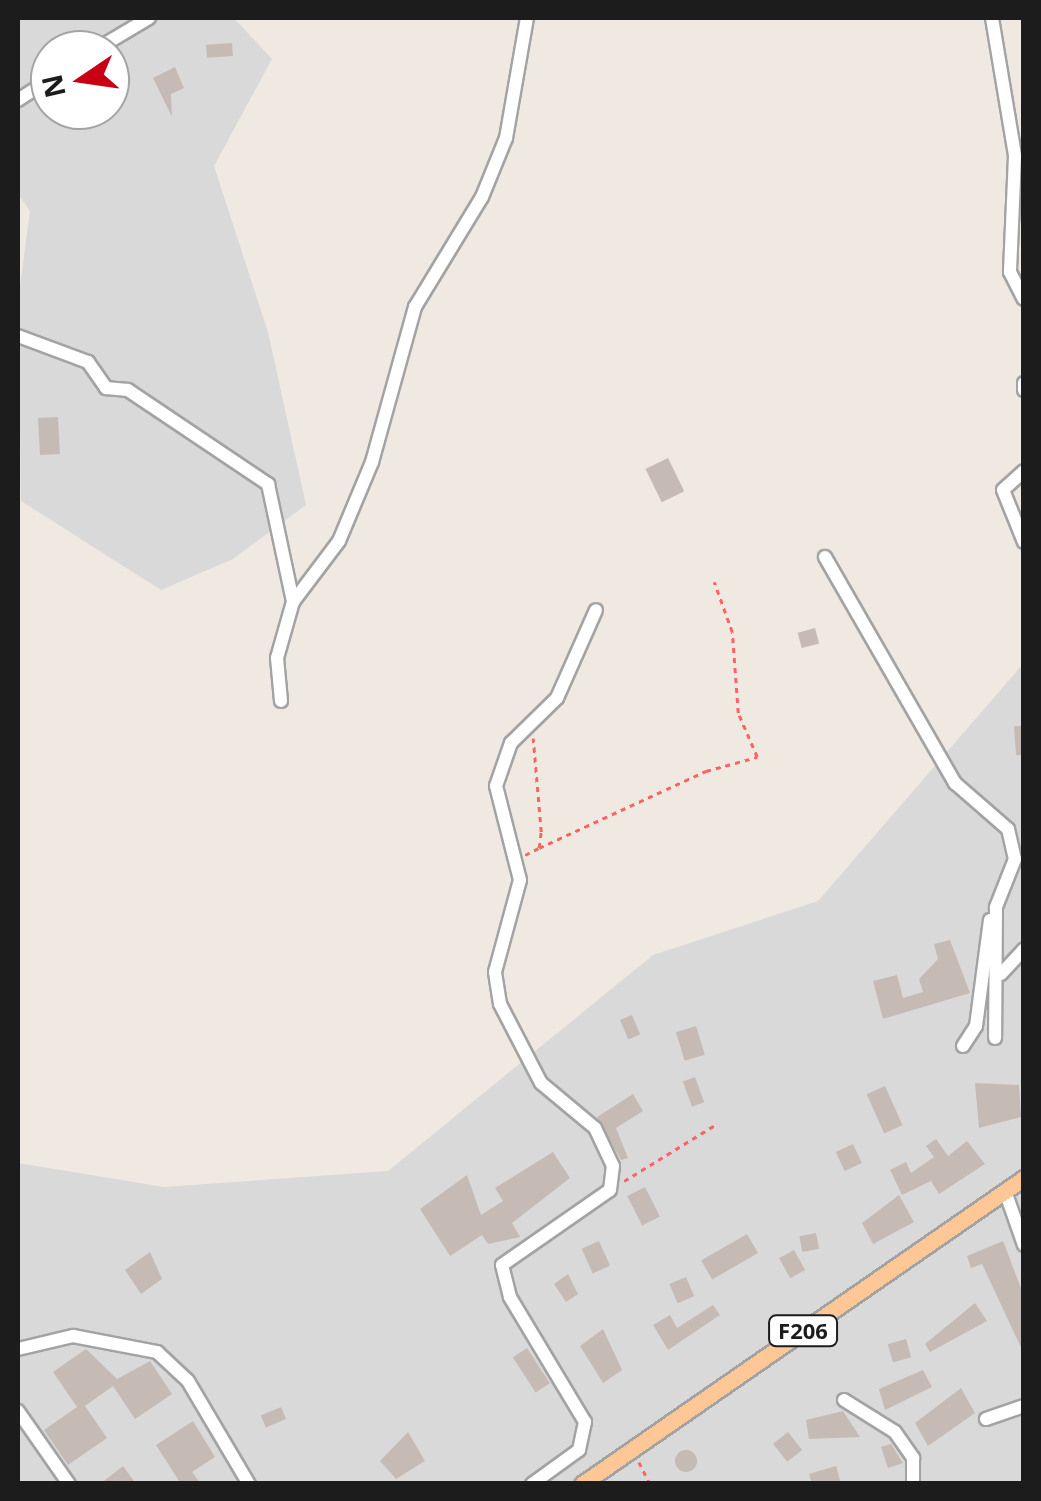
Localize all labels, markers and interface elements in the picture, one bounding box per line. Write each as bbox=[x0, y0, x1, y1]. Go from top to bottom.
north arrow bbox=[30, 30, 130, 130]
text: N bbox=[32, 71, 74, 102]
road number: F206 bbox=[768, 1314, 838, 1348]

